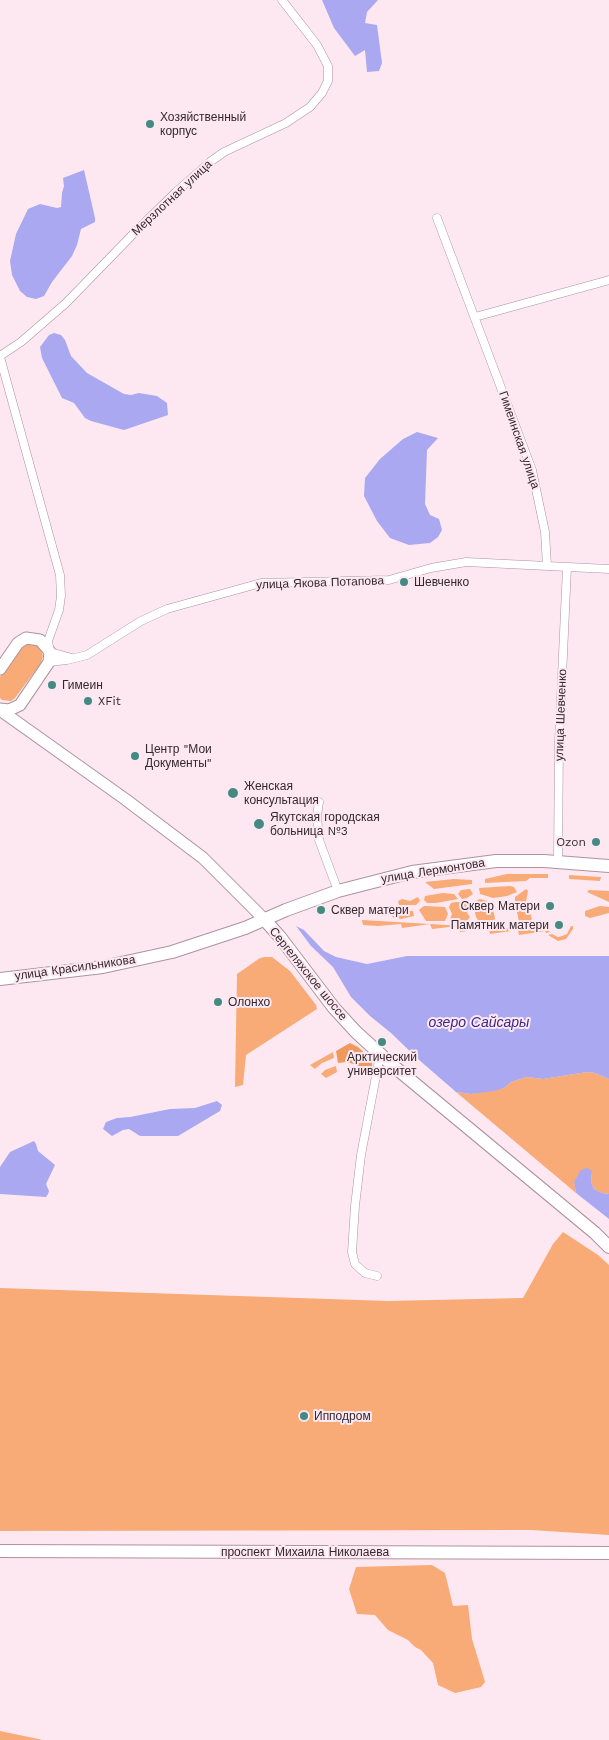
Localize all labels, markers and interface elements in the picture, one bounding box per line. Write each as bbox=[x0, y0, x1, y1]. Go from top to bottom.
place label: Хозяйственный корпус bbox=[160, 110, 246, 138]
marker: Хозяйственный корпус bbox=[144, 118, 156, 130]
street label: Мерзлотная улица bbox=[129, 157, 215, 239]
street label: Гимеинская улица bbox=[495, 389, 543, 491]
street label: улица Якова Потапова bbox=[256, 574, 384, 592]
place label: Шевченко bbox=[414, 575, 469, 589]
marker: Шевченко bbox=[398, 576, 410, 588]
street label: улица Шевченко bbox=[552, 669, 570, 761]
place label: Гимеин bbox=[62, 678, 103, 692]
marker: Гимеин bbox=[46, 679, 58, 691]
place label: XFit bbox=[98, 694, 121, 708]
marker: XFit bbox=[82, 695, 94, 707]
place label: Центр "Мои Документы" bbox=[145, 742, 212, 770]
marker: Центр "Мои Документы" bbox=[129, 750, 141, 762]
place label: Женская консультация bbox=[244, 779, 319, 807]
marker: Женская консультация bbox=[226, 786, 240, 800]
place label: Якутская городская больница №3 bbox=[270, 810, 380, 838]
marker: Якутская городская больница №3 bbox=[252, 817, 266, 831]
place label: Ozon bbox=[556, 835, 586, 849]
marker: Ozon bbox=[590, 836, 602, 848]
street label: улица Лермонтова bbox=[380, 856, 486, 886]
place label: Сквер Матери bbox=[460, 899, 540, 913]
marker: Сквер Матери bbox=[544, 900, 556, 912]
place label: Сквер матери bbox=[331, 903, 409, 917]
marker: Сквер матери bbox=[315, 904, 327, 916]
place label: Памятник матери bbox=[451, 918, 549, 932]
marker: Памятник матери bbox=[553, 919, 565, 931]
street label: Сергеляхское шоссе bbox=[266, 925, 350, 1023]
street label: улица Красильникова bbox=[14, 952, 136, 984]
place label: Олонхо bbox=[228, 995, 270, 1009]
marker: Олонхо bbox=[212, 996, 224, 1008]
water label: озеро Сайсары bbox=[429, 1015, 529, 1031]
marker: Арктический университет bbox=[376, 1036, 388, 1048]
place label: Арктический университет bbox=[347, 1050, 417, 1078]
place label: Ипподром bbox=[314, 1409, 371, 1423]
marker: Ипподром bbox=[298, 1410, 310, 1422]
street label: проспект Михаила Николаева bbox=[221, 1545, 389, 1559]

